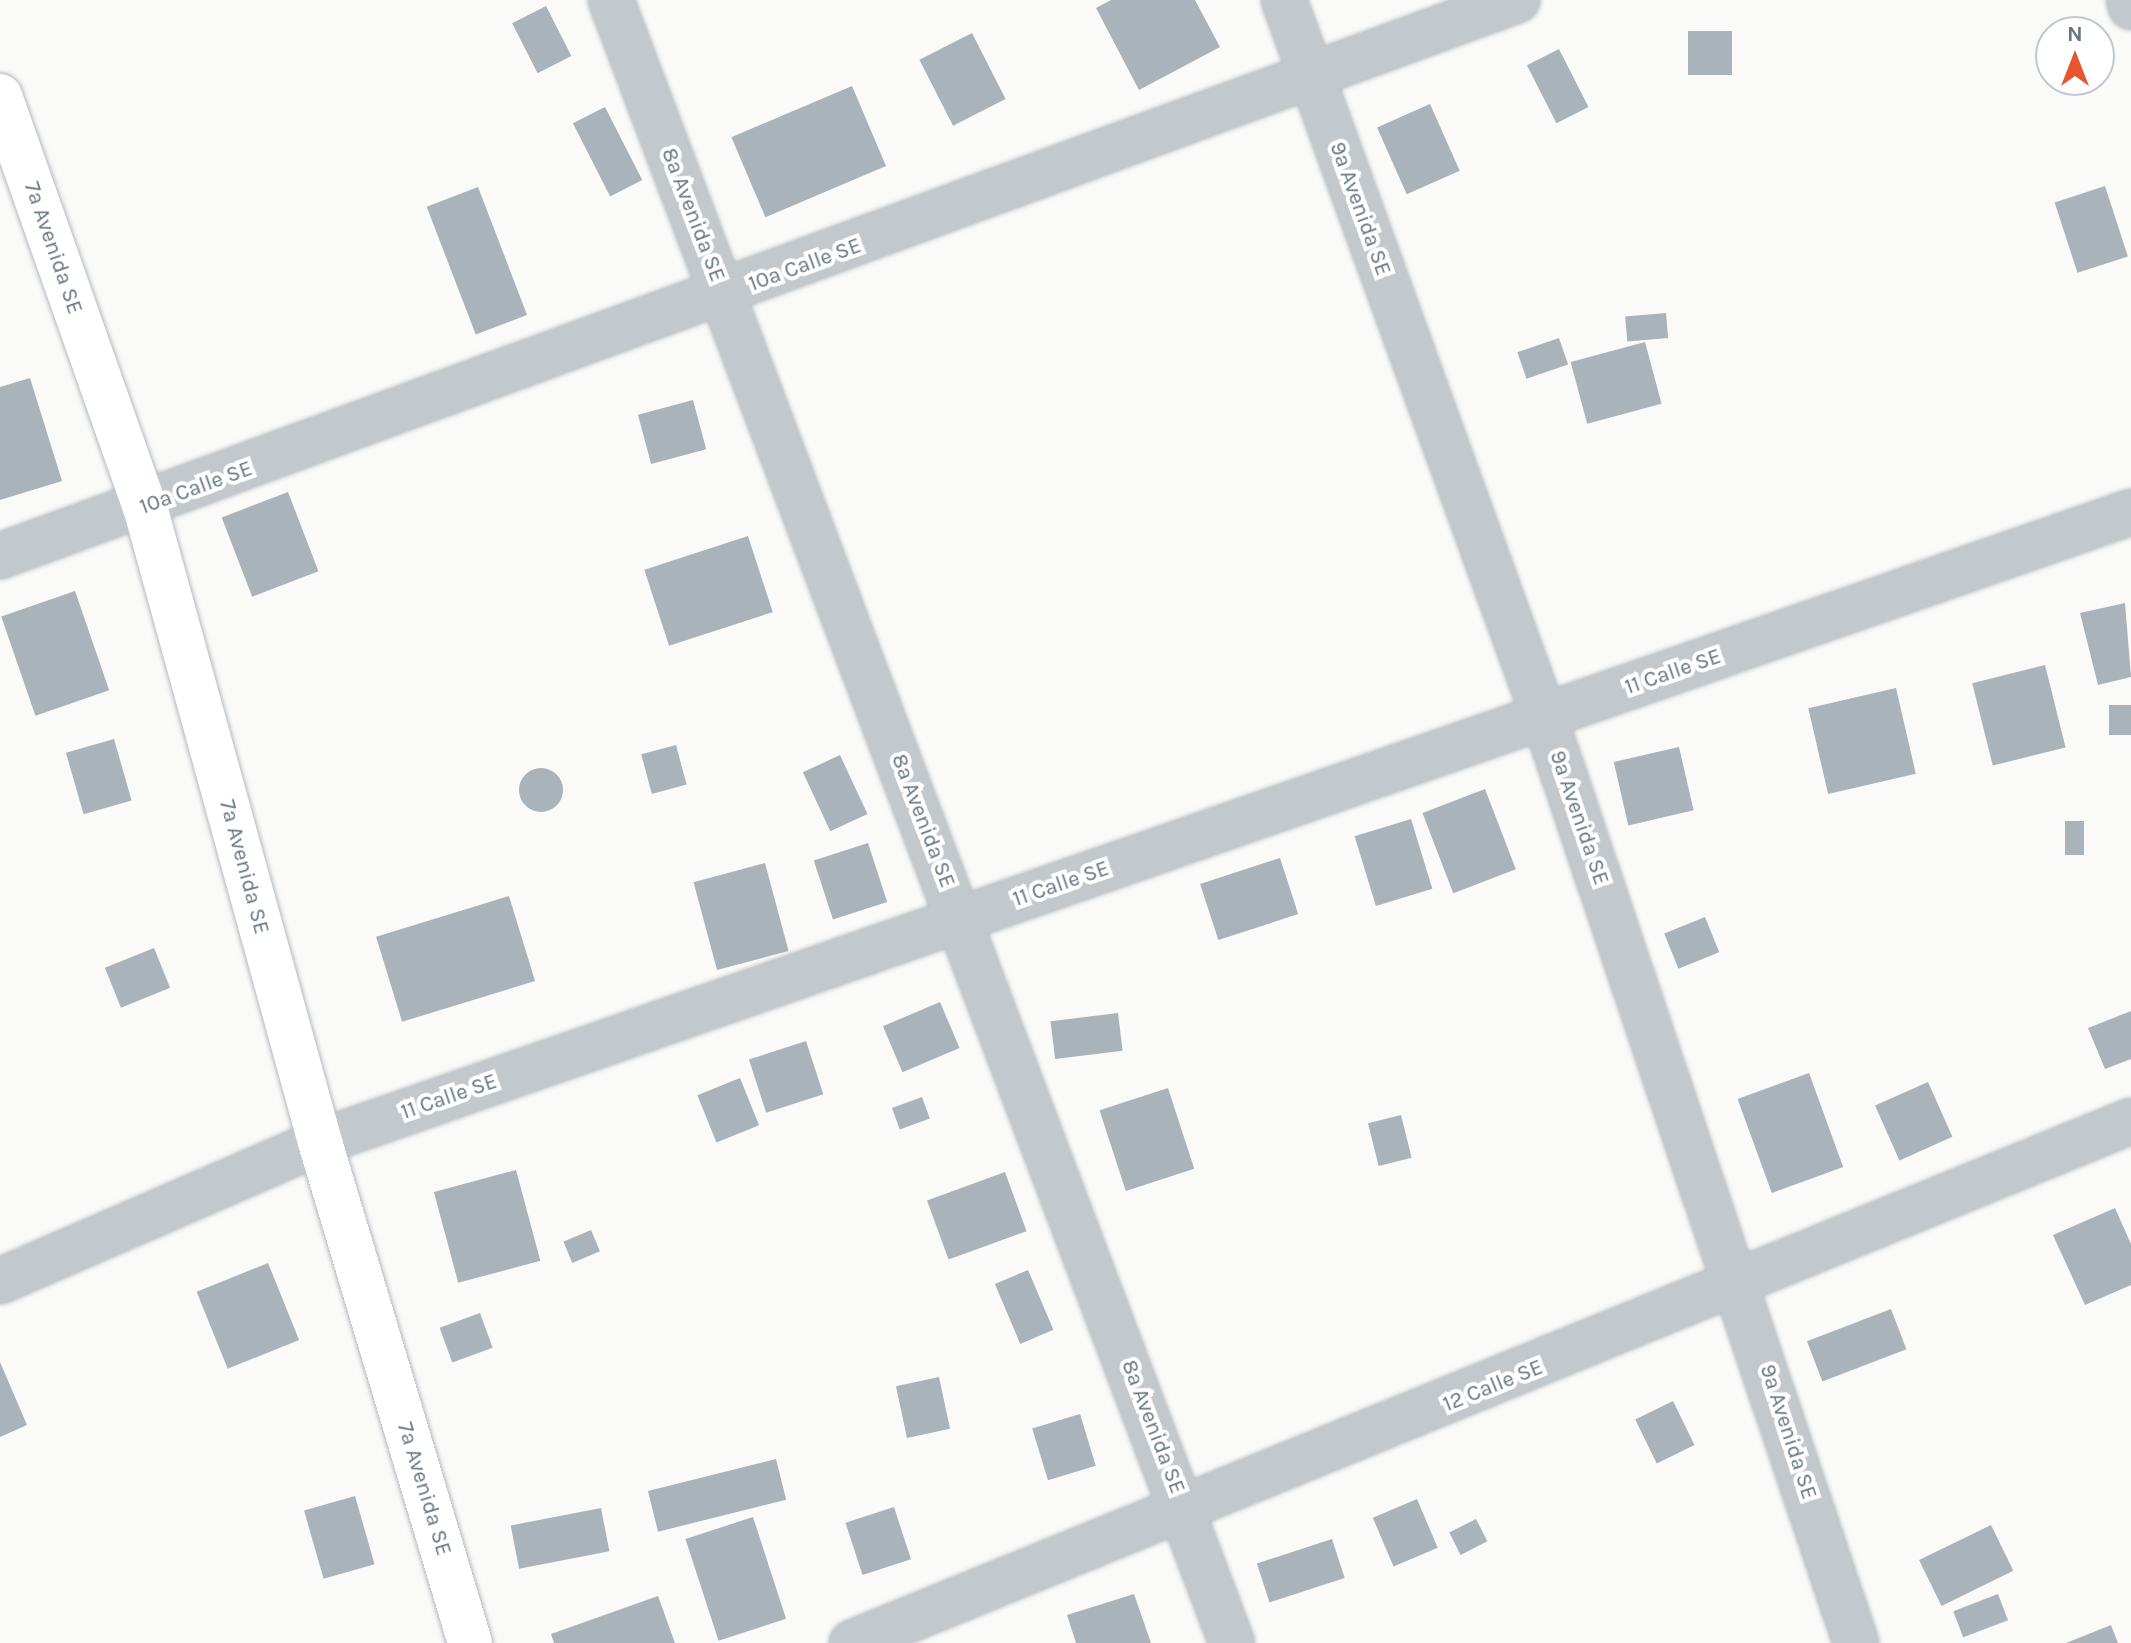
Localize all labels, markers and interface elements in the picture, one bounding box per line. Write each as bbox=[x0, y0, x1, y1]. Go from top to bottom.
north arrow bbox=[2035, 16, 2115, 96]
text: N bbox=[2067, 21, 2083, 47]
street label: 9a Avenida SE bbox=[1324, 138, 1396, 280]
street label: 8a Avenida SE bbox=[655, 144, 731, 286]
street label: 7a Avenida SE bbox=[18, 178, 88, 318]
street label: 10a Calle SE bbox=[745, 232, 865, 298]
street label: 10a Calle SE bbox=[136, 455, 256, 521]
street label: 11 Calle SE bbox=[1621, 643, 1725, 701]
street label: 9a Avenida SE bbox=[1544, 747, 1614, 889]
street label: 8a Avenida SE bbox=[885, 750, 961, 892]
street label: 7a Avenida SE bbox=[213, 797, 275, 937]
street label: 11 Calle SE bbox=[1009, 855, 1113, 913]
street label: 11 Calle SE bbox=[397, 1068, 501, 1126]
street label: 12 Calle SE bbox=[1439, 1354, 1547, 1418]
street label: 8a Avenida SE bbox=[1115, 1356, 1191, 1498]
street label: 9a Avenida SE bbox=[1754, 1361, 1822, 1503]
street label: 7a Avenida SE bbox=[391, 1419, 457, 1559]

